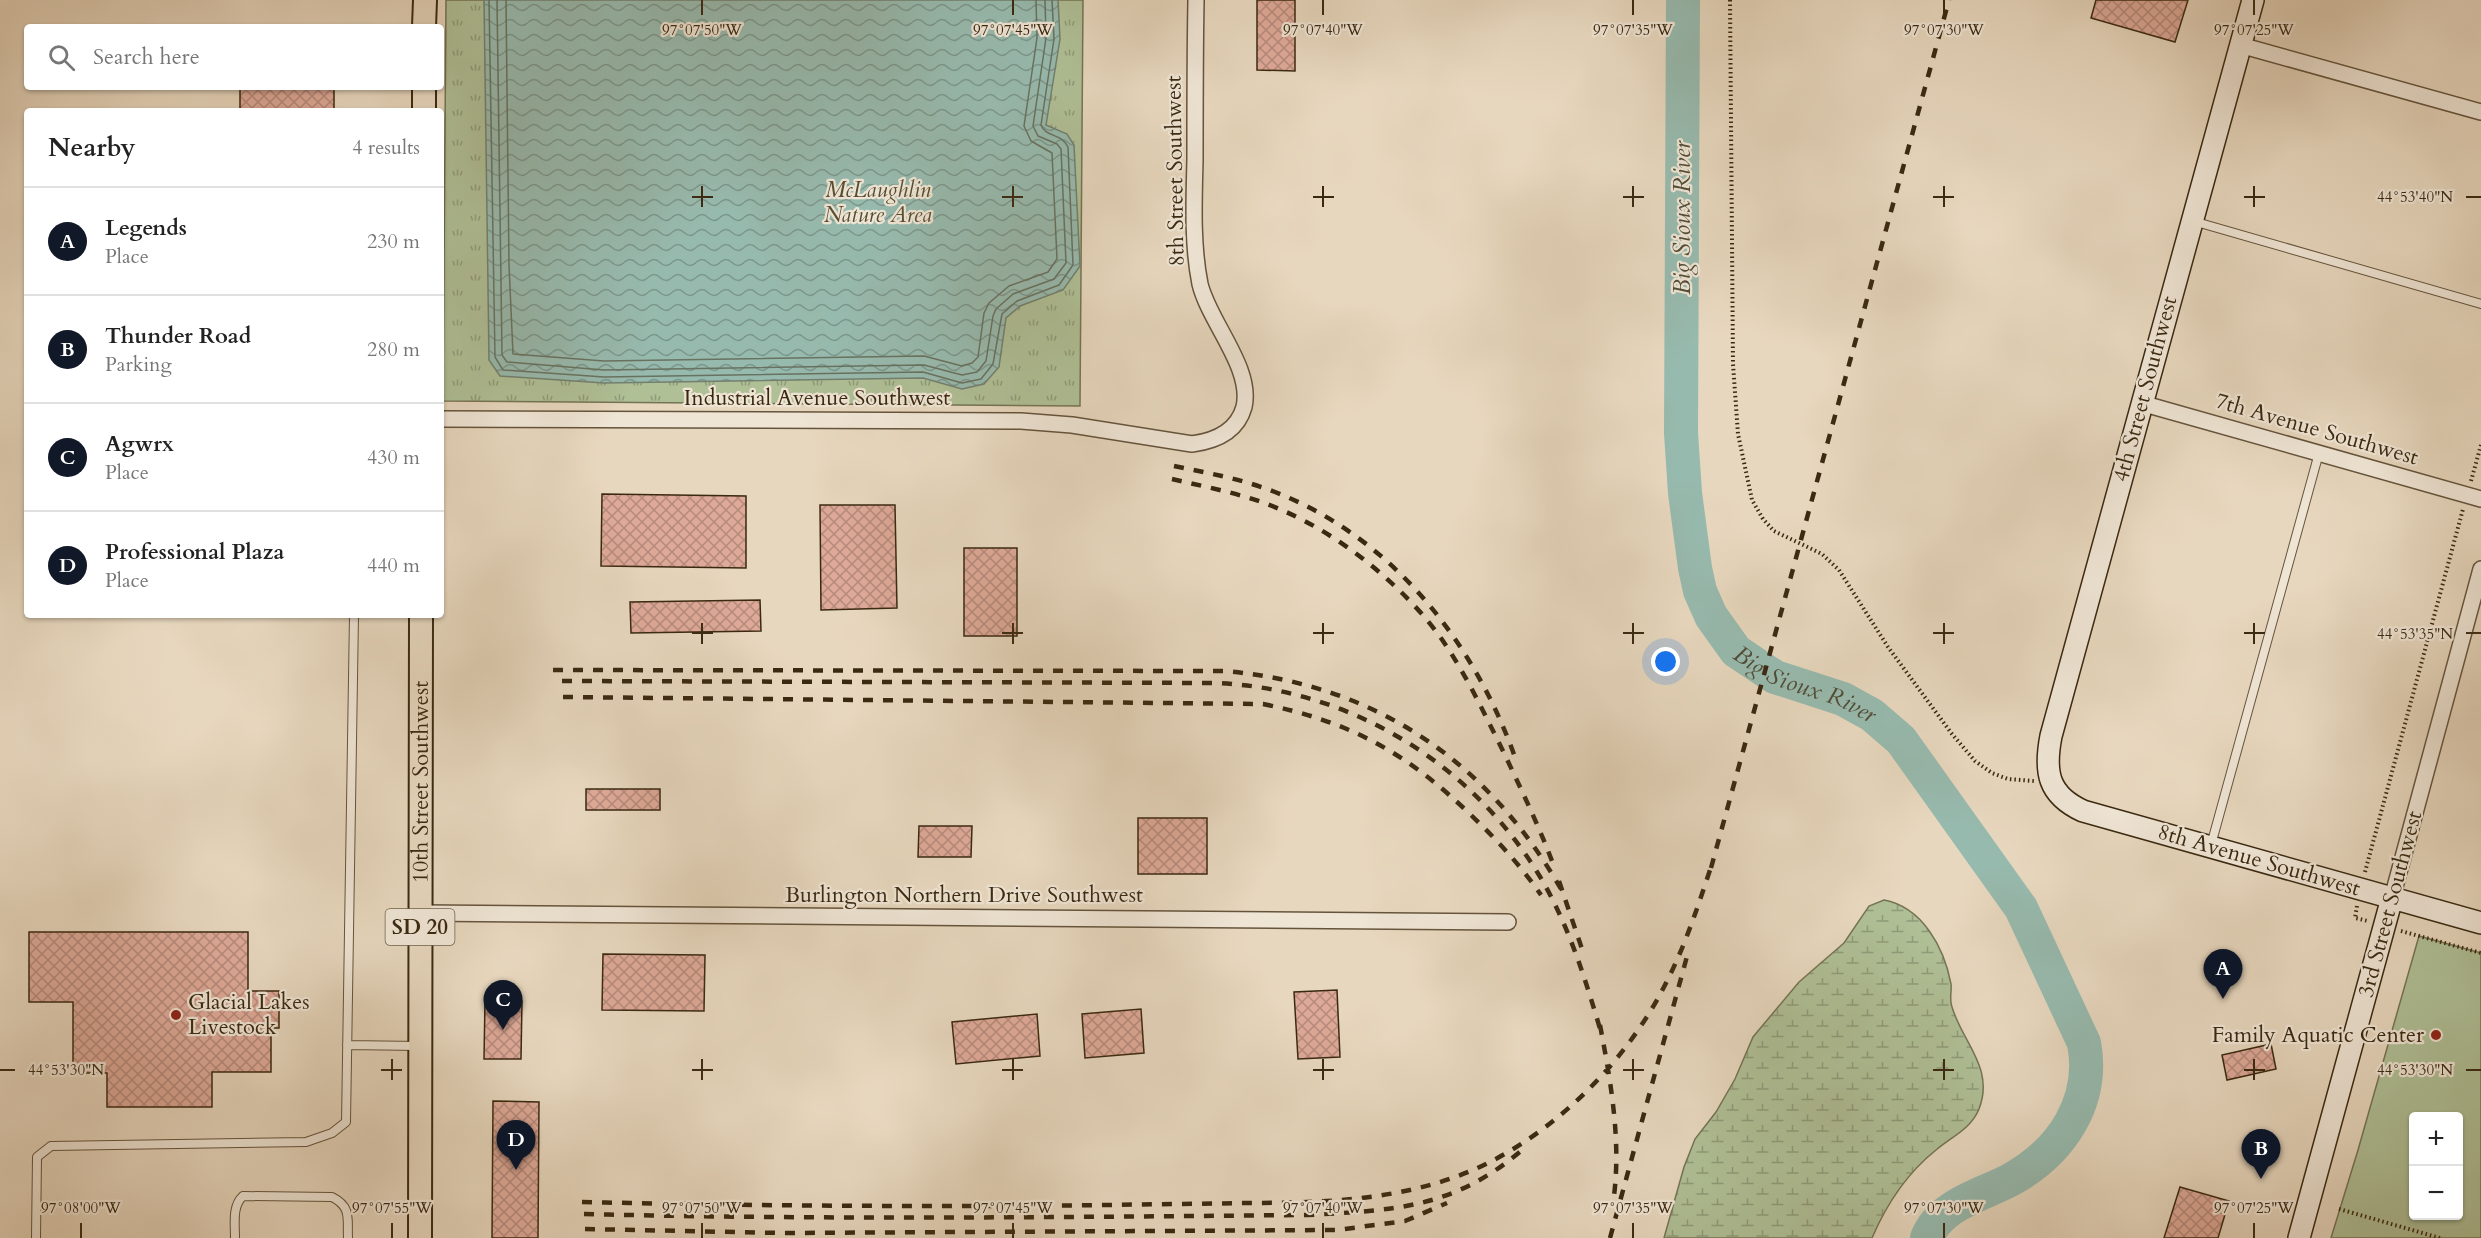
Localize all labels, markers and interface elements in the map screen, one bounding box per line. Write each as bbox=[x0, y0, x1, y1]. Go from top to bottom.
text: 97°07'50"W bbox=[662, 20, 742, 40]
text: 97°07'45"W bbox=[973, 20, 1053, 40]
text: 97°07'40"W bbox=[1283, 20, 1363, 40]
text: 97°07'35"W bbox=[1593, 20, 1673, 40]
text: 97°07'30"W bbox=[1904, 20, 1984, 40]
text: 97°07'25"W bbox=[2214, 20, 2294, 40]
search box bbox=[24, 24, 444, 90]
icon: search bbox=[45, 41, 78, 74]
text: Search here bbox=[93, 42, 200, 72]
street label: 8th Street Southwest bbox=[1158, 75, 1192, 267]
text: Nearby bbox=[48, 130, 136, 165]
text: 4 results bbox=[352, 134, 420, 161]
water label: Big Sioux River bbox=[1666, 140, 1699, 295]
park label: McLaughlin Nature Area bbox=[824, 175, 932, 230]
text: 44°53'40"N bbox=[2377, 187, 2453, 207]
text: Legends bbox=[105, 213, 187, 243]
text: A bbox=[60, 228, 75, 255]
text: 230 m bbox=[367, 228, 420, 255]
text: Place bbox=[105, 243, 149, 270]
street label: 4th Street Southwest bbox=[2106, 293, 2184, 485]
text: Thunder Road bbox=[105, 321, 251, 351]
text: B bbox=[60, 336, 75, 363]
text: 280 m bbox=[367, 336, 420, 363]
text: Parking bbox=[105, 351, 172, 378]
street label: Industrial Avenue Southwest bbox=[684, 383, 950, 413]
street label: 7th Avenue Southwest bbox=[2212, 386, 2422, 472]
text: Agwrx bbox=[105, 429, 174, 459]
text: C bbox=[60, 444, 75, 471]
text: 430 m bbox=[367, 444, 420, 471]
text: Place bbox=[105, 459, 149, 486]
text: Professional Plaza bbox=[105, 537, 284, 567]
text: D bbox=[59, 552, 76, 579]
text: 440 m bbox=[367, 552, 420, 579]
text: Place bbox=[105, 567, 149, 594]
text: 44°53'35"N bbox=[2377, 624, 2453, 644]
water label: Big Sioux River bbox=[1727, 637, 1884, 731]
your location bbox=[1651, 647, 1680, 676]
street label: 10th Street Southwest bbox=[406, 681, 436, 883]
street label: 3rd Street Southwest bbox=[2351, 807, 2429, 1000]
street label: 8th Avenue Southwest bbox=[2154, 817, 2364, 903]
street label: Burlington Northern Drive Southwest bbox=[785, 880, 1143, 910]
road number: SD 20 bbox=[386, 909, 454, 945]
pin: A bbox=[2204, 950, 2242, 999]
pin: C bbox=[484, 980, 522, 1030]
place label: Glacial Lakes Livestock bbox=[188, 987, 310, 1042]
marker: Glacial Lakes Livestock bbox=[169, 1008, 183, 1022]
place label: Family Aquatic Center bbox=[2212, 1020, 2425, 1050]
marker: Family Aquatic Center bbox=[2429, 1028, 2443, 1042]
text: 44°53'30"N bbox=[28, 1060, 104, 1080]
text: 44°53'30"N bbox=[2377, 1060, 2453, 1080]
map controls bbox=[2409, 1112, 2463, 1220]
button: + bbox=[2409, 1112, 2463, 1166]
pin: D bbox=[496, 1120, 536, 1170]
pin: B bbox=[2242, 1130, 2280, 1179]
button: − bbox=[2409, 1166, 2463, 1220]
text: 97°08'00"W bbox=[41, 1198, 121, 1218]
text: 97°07'55"W bbox=[352, 1198, 432, 1218]
text: 97°07'50"W bbox=[662, 1198, 742, 1218]
text: 97°07'45"W bbox=[973, 1198, 1053, 1218]
text: 97°07'40"W bbox=[1283, 1198, 1363, 1218]
text: 97°07'35"W bbox=[1593, 1198, 1673, 1218]
text: 97°07'30"W bbox=[1904, 1198, 1984, 1218]
text: 97°07'25"W bbox=[2214, 1198, 2294, 1218]

